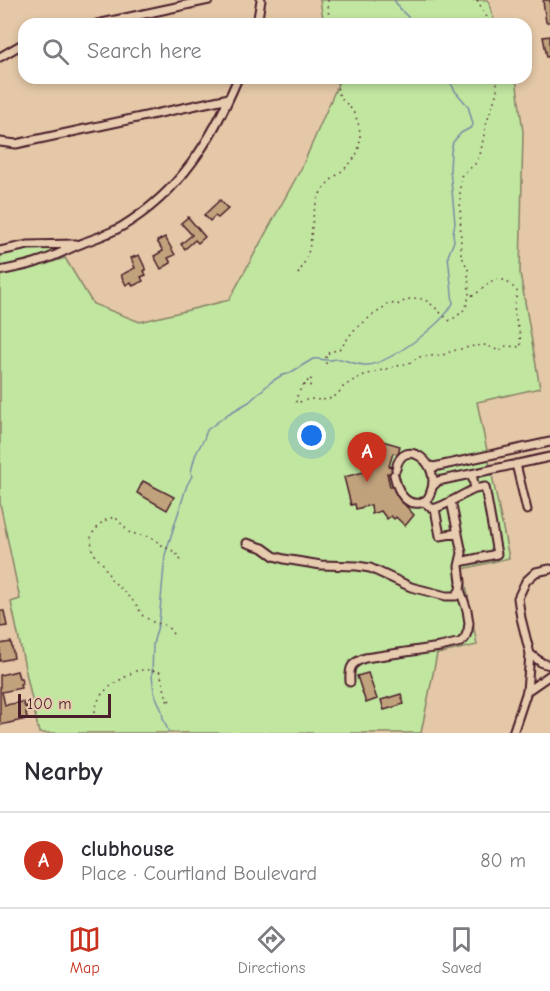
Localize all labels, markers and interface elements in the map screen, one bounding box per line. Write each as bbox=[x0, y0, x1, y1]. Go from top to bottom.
search box bbox=[18, 18, 532, 84]
icon: search bbox=[39, 35, 72, 68]
text: Search here bbox=[87, 38, 202, 64]
your location bbox=[297, 421, 326, 450]
pin: A bbox=[348, 432, 386, 482]
scale bar bbox=[18, 691, 111, 718]
text: 100 m bbox=[27, 695, 71, 713]
text: Nearby bbox=[24, 757, 103, 787]
text: clubhouse bbox=[81, 836, 174, 862]
text: A bbox=[38, 849, 49, 872]
text: 80 m bbox=[480, 849, 526, 872]
text: Place · Courtland Boulevard bbox=[81, 862, 317, 885]
tab: Map bbox=[68, 923, 101, 977]
tab: Directions bbox=[238, 923, 305, 977]
tab: Saved bbox=[442, 923, 482, 977]

